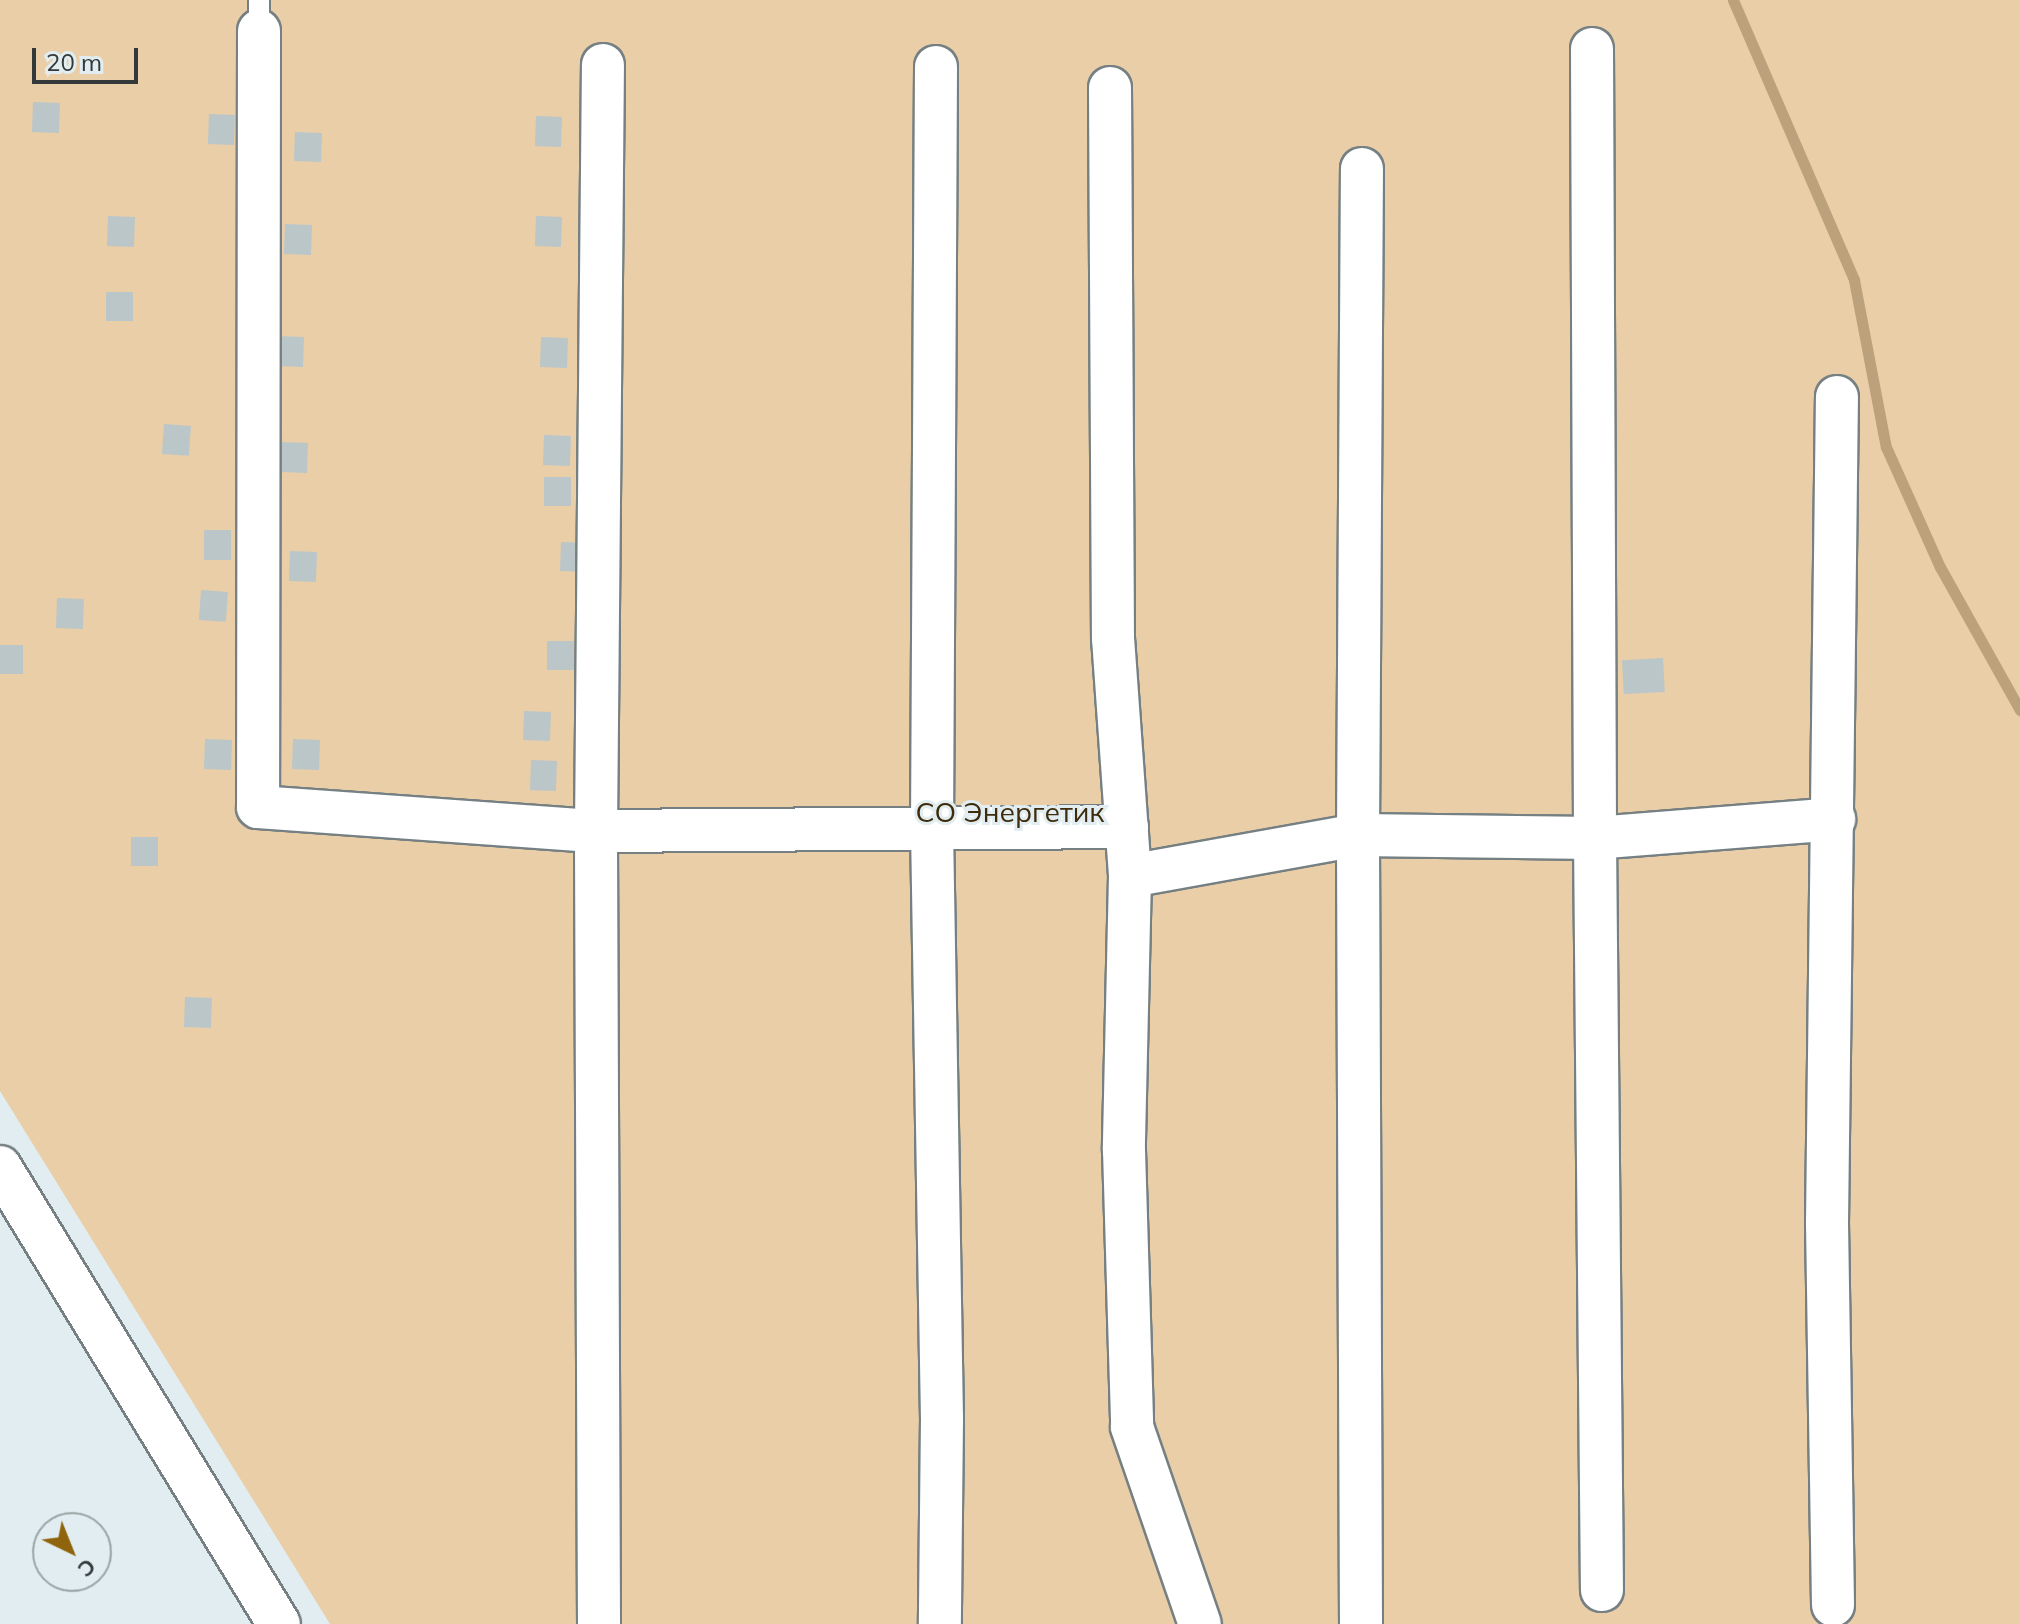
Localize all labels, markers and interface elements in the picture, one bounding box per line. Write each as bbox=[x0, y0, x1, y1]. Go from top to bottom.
scale bar bbox=[36, 32, 142, 82]
text: 20 m bbox=[46, 47, 102, 77]
park label: СО Энергетик bbox=[916, 795, 1104, 829]
north arrow bbox=[32, 1512, 112, 1592]
text: С bbox=[72, 1553, 102, 1583]

